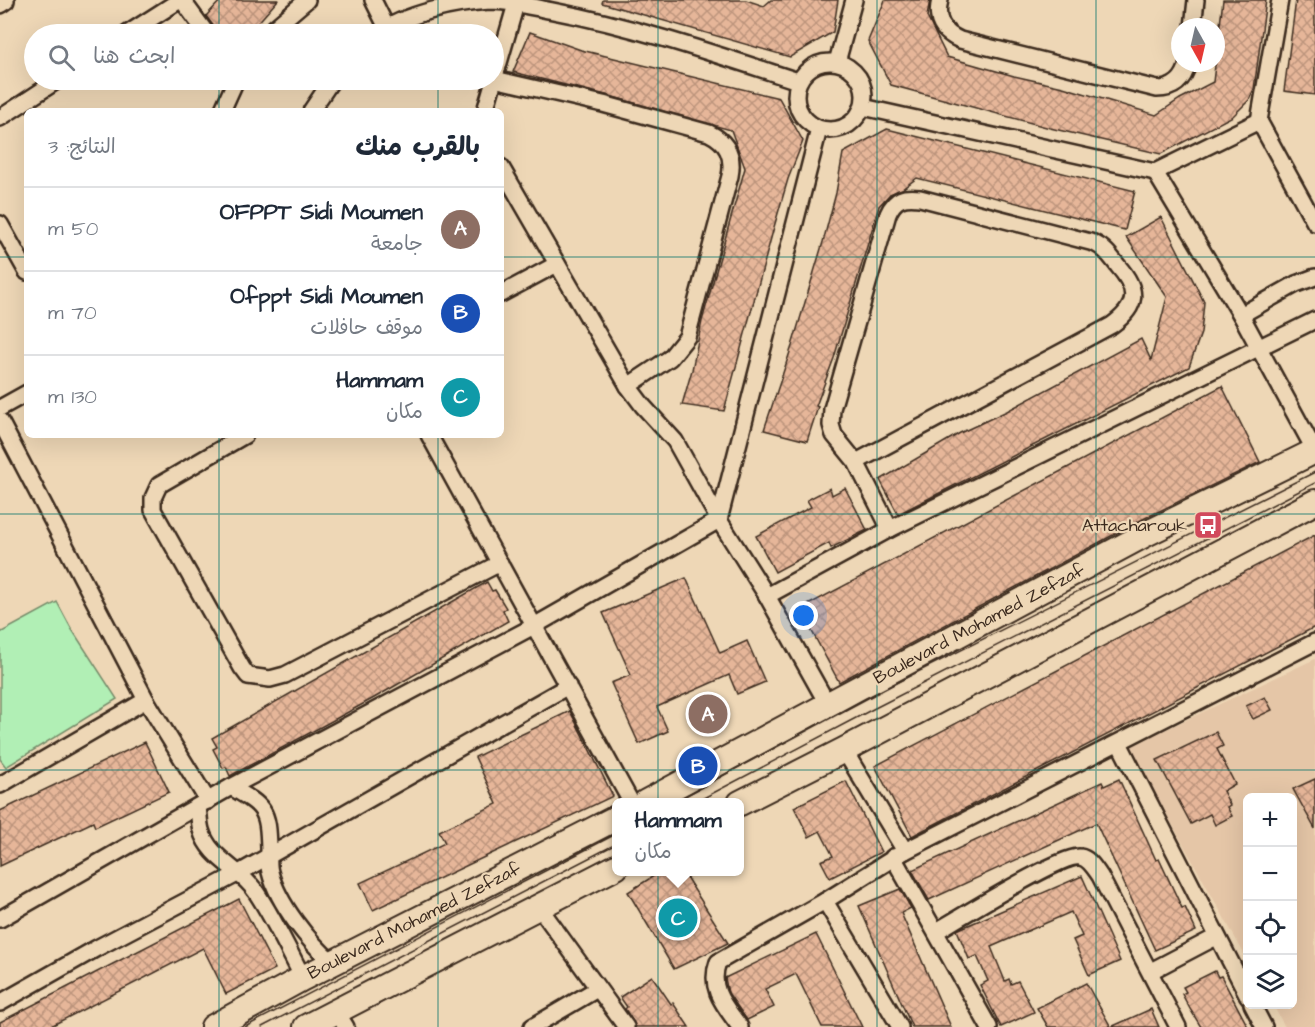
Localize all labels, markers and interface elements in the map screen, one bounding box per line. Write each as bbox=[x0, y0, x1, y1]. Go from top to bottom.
north arrow bbox=[1171, 18, 1225, 72]
search box bbox=[24, 24, 504, 90]
icon: search bbox=[45, 41, 78, 74]
text: ابحث هنا bbox=[93, 41, 175, 72]
text: بالقرب منك bbox=[356, 129, 480, 165]
text: النتائج: 3 bbox=[48, 133, 116, 161]
text: OFPPT Sidi Moumen bbox=[220, 197, 423, 228]
text: 50 m bbox=[48, 215, 98, 243]
text: A bbox=[454, 215, 467, 243]
text: جامعة bbox=[371, 230, 423, 258]
text: Ofppt Sidi Moumen bbox=[230, 281, 423, 312]
text: 70 m bbox=[48, 299, 97, 327]
text: B bbox=[453, 299, 468, 327]
text: موقف حافلات bbox=[310, 314, 423, 342]
text: Hammam bbox=[336, 365, 423, 396]
text: 130 m bbox=[48, 383, 97, 411]
text: C bbox=[453, 383, 468, 411]
text: مكان bbox=[386, 398, 423, 426]
bus stop icon: Attacharouk bbox=[1192, 509, 1224, 541]
place label: Attacharouk bbox=[1082, 513, 1187, 538]
street label: Boulevard Mohamed Zefzaf bbox=[869, 557, 1089, 690]
your location bbox=[789, 601, 818, 630]
pin: A bbox=[688, 692, 728, 736]
pin: B bbox=[678, 744, 718, 789]
map controls bbox=[1243, 793, 1297, 1009]
button: + bbox=[1243, 793, 1297, 847]
popup bbox=[612, 798, 744, 876]
text: Hammam bbox=[634, 805, 722, 836]
text: مكان bbox=[634, 838, 672, 866]
button: − bbox=[1243, 847, 1297, 901]
street label: Boulevard Mohamed Zefzaf bbox=[303, 856, 525, 986]
pin: C bbox=[658, 896, 698, 940]
button: locate bbox=[1243, 901, 1297, 955]
button: layers bbox=[1243, 955, 1297, 1009]

